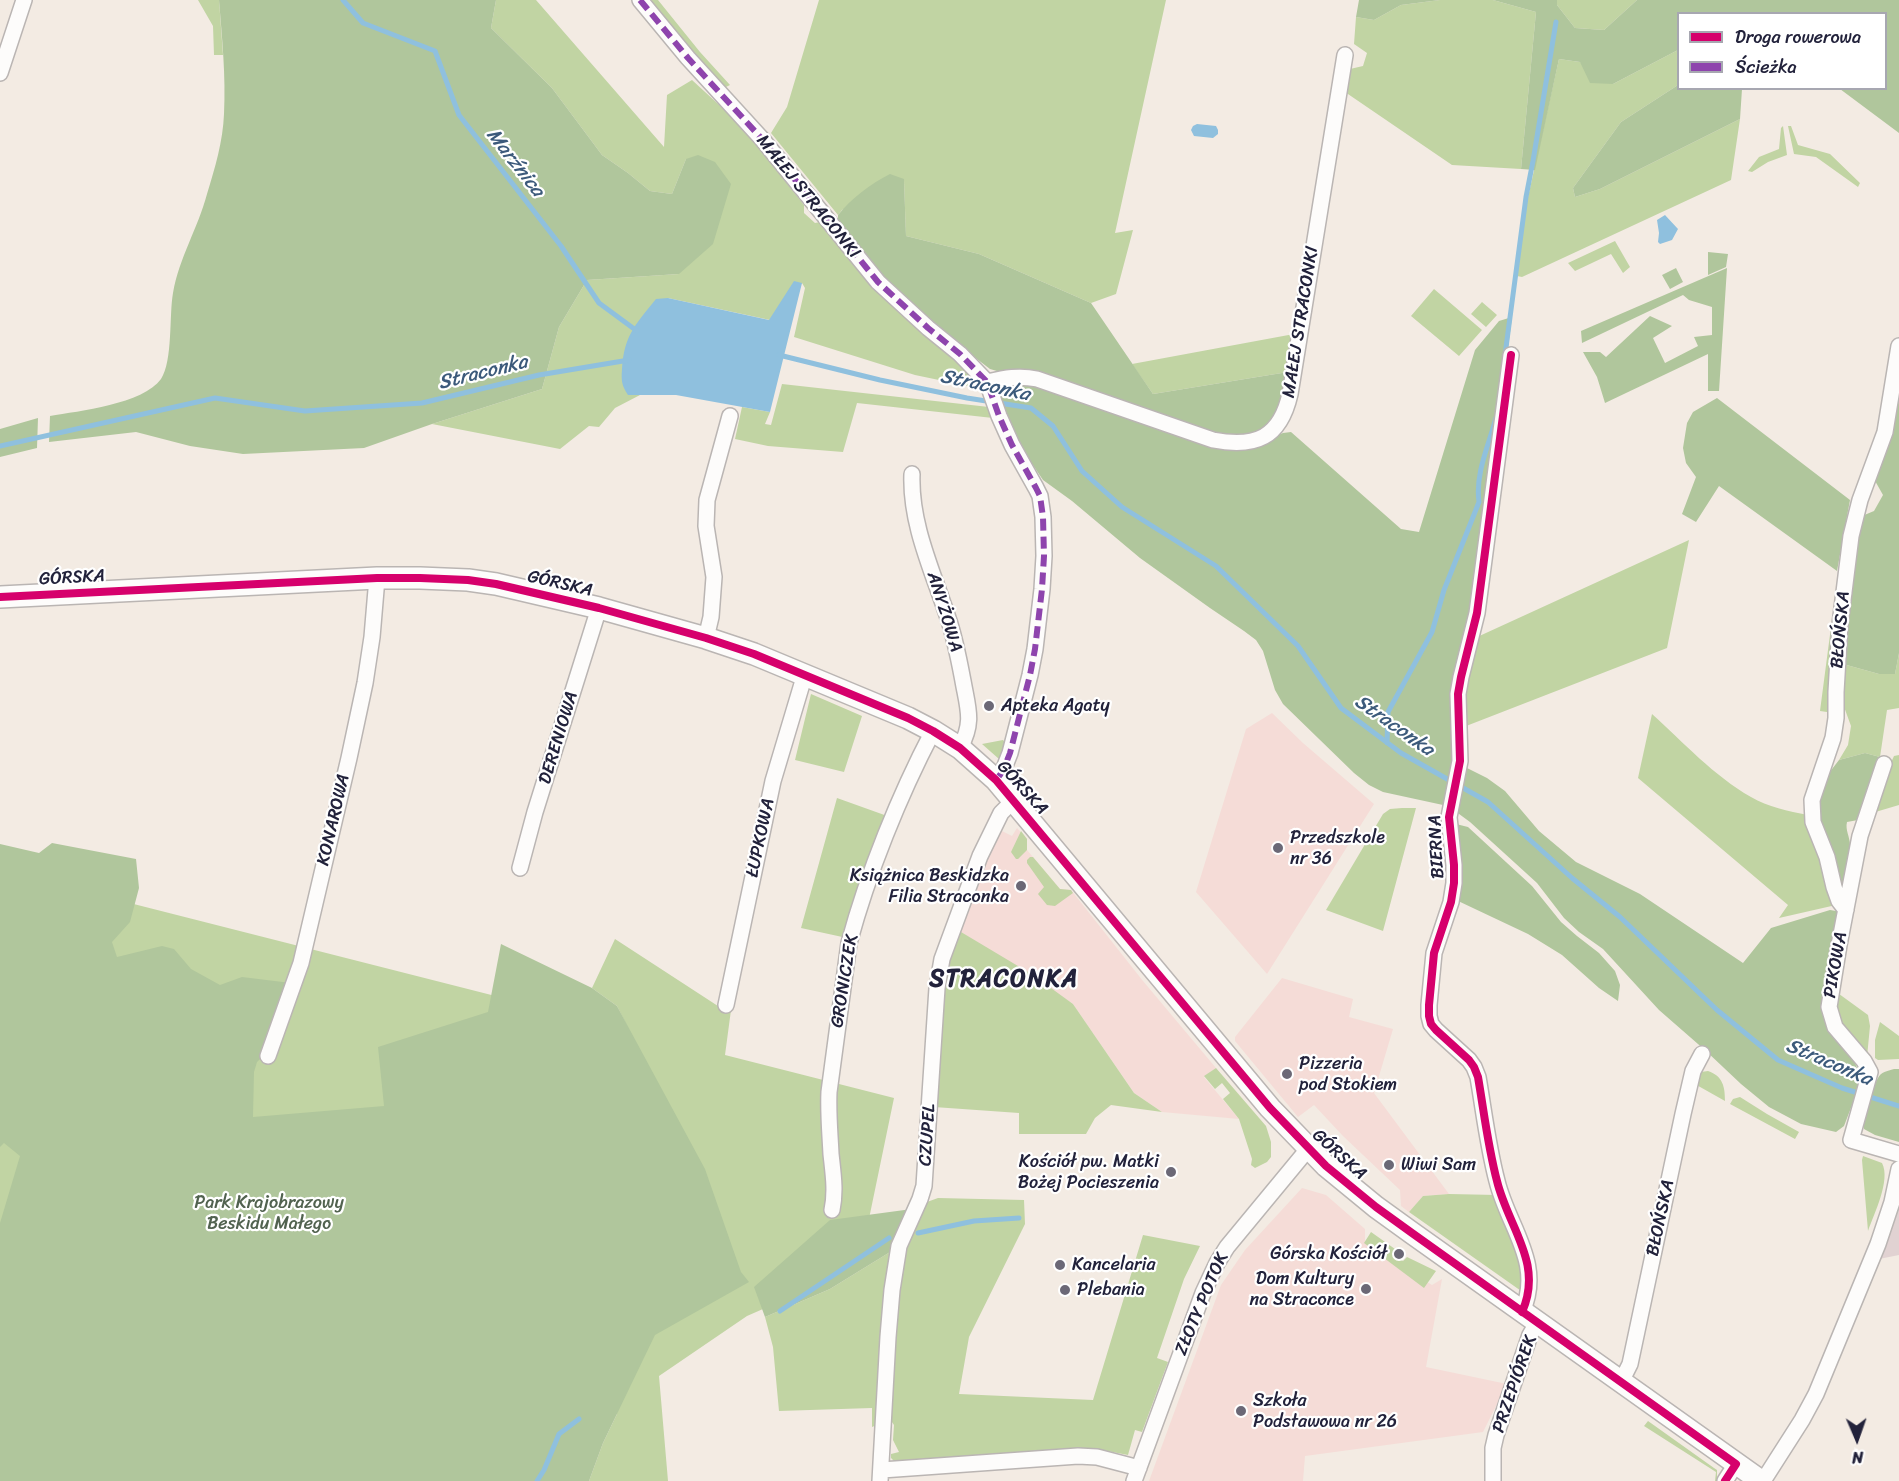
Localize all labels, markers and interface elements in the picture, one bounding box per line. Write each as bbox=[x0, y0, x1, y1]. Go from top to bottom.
legend bbox=[1677, 12, 1887, 90]
text: Droga rowerowa bbox=[1735, 21, 1861, 53]
text: Ścieżka bbox=[1735, 51, 1797, 83]
water label: Marźnica bbox=[481, 124, 549, 202]
street label: MAŁEJ STRACONKI bbox=[751, 131, 865, 263]
street label: MAŁEJ STRACONKI bbox=[1278, 245, 1324, 399]
water label: Straconka bbox=[436, 350, 530, 396]
water label: Straconka bbox=[938, 365, 1032, 407]
street label: GÓRSKA bbox=[38, 565, 106, 591]
street label: GÓRSKA bbox=[525, 566, 595, 602]
street label: ANYŻOWA bbox=[922, 569, 966, 655]
street label: BŁOŃSKA bbox=[1827, 590, 1855, 670]
street label: DERENIOWA bbox=[535, 689, 583, 787]
water label: Straconka bbox=[1350, 690, 1438, 762]
place label: Apteka Agaty bbox=[1001, 695, 1110, 717]
marker: Apteka Agaty bbox=[982, 699, 996, 713]
street label: GÓRSKA bbox=[992, 756, 1052, 820]
street label: KONAROWA bbox=[313, 772, 355, 868]
street label: ŁUPKOWA bbox=[742, 797, 780, 879]
street label: BIERNA bbox=[1425, 815, 1449, 879]
place label: Przedszkole nr 36 bbox=[1290, 827, 1385, 870]
marker: Przedszkole nr 36 bbox=[1271, 841, 1285, 855]
place label: Książnica Beskidzka Filia Straconka bbox=[850, 865, 1009, 908]
marker: Książnica Beskidzka Filia Straconka bbox=[1014, 879, 1028, 893]
street label: PIKOWA bbox=[1820, 930, 1852, 1000]
street label: GRONICZEK bbox=[827, 933, 863, 1029]
district label: STRACONKA bbox=[930, 966, 1078, 994]
water label: Straconka bbox=[1782, 1034, 1876, 1092]
place label: Pizzeria pod Stokiem bbox=[1299, 1053, 1397, 1096]
marker: Pizzeria pod Stokiem bbox=[1280, 1067, 1294, 1081]
street label: CZUPEL bbox=[915, 1103, 941, 1167]
street label: GÓRSKA bbox=[1307, 1125, 1371, 1185]
place label: Kościół pw. Matki Bożej Pocieszenia bbox=[1018, 1151, 1159, 1194]
place label: Wiwi Sam bbox=[1401, 1154, 1476, 1176]
marker: Wiwi Sam bbox=[1382, 1158, 1396, 1172]
marker: Kościół pw. Matki Bożej Pocieszenia bbox=[1164, 1165, 1178, 1179]
street label: BŁOŃSKA bbox=[1642, 1178, 1680, 1258]
park label: Park Krajobrazowy Beskidu Małego bbox=[194, 1192, 344, 1234]
place label: Górska Kościół bbox=[1270, 1243, 1387, 1265]
marker: Górska Kościół bbox=[1392, 1247, 1406, 1261]
street label: ZŁOTY POTOK bbox=[1171, 1249, 1233, 1359]
place label: Kancelaria bbox=[1072, 1254, 1155, 1276]
marker: Kancelaria bbox=[1053, 1258, 1067, 1272]
place label: Dom Kultury na Straconce bbox=[1250, 1268, 1354, 1310]
place label: Plebania bbox=[1077, 1279, 1145, 1301]
marker: Dom Kultury na Straconce bbox=[1359, 1282, 1373, 1296]
marker: Plebania bbox=[1058, 1283, 1072, 1297]
street label: PRZEPIÓREK bbox=[1488, 1332, 1542, 1436]
place label: Szkoła Podstawowa nr 26 bbox=[1253, 1390, 1397, 1432]
marker: Szkoła Podstawowa nr 26 bbox=[1234, 1404, 1248, 1418]
north arrow bbox=[1827, 1409, 1887, 1469]
text: N bbox=[1852, 1443, 1864, 1472]

